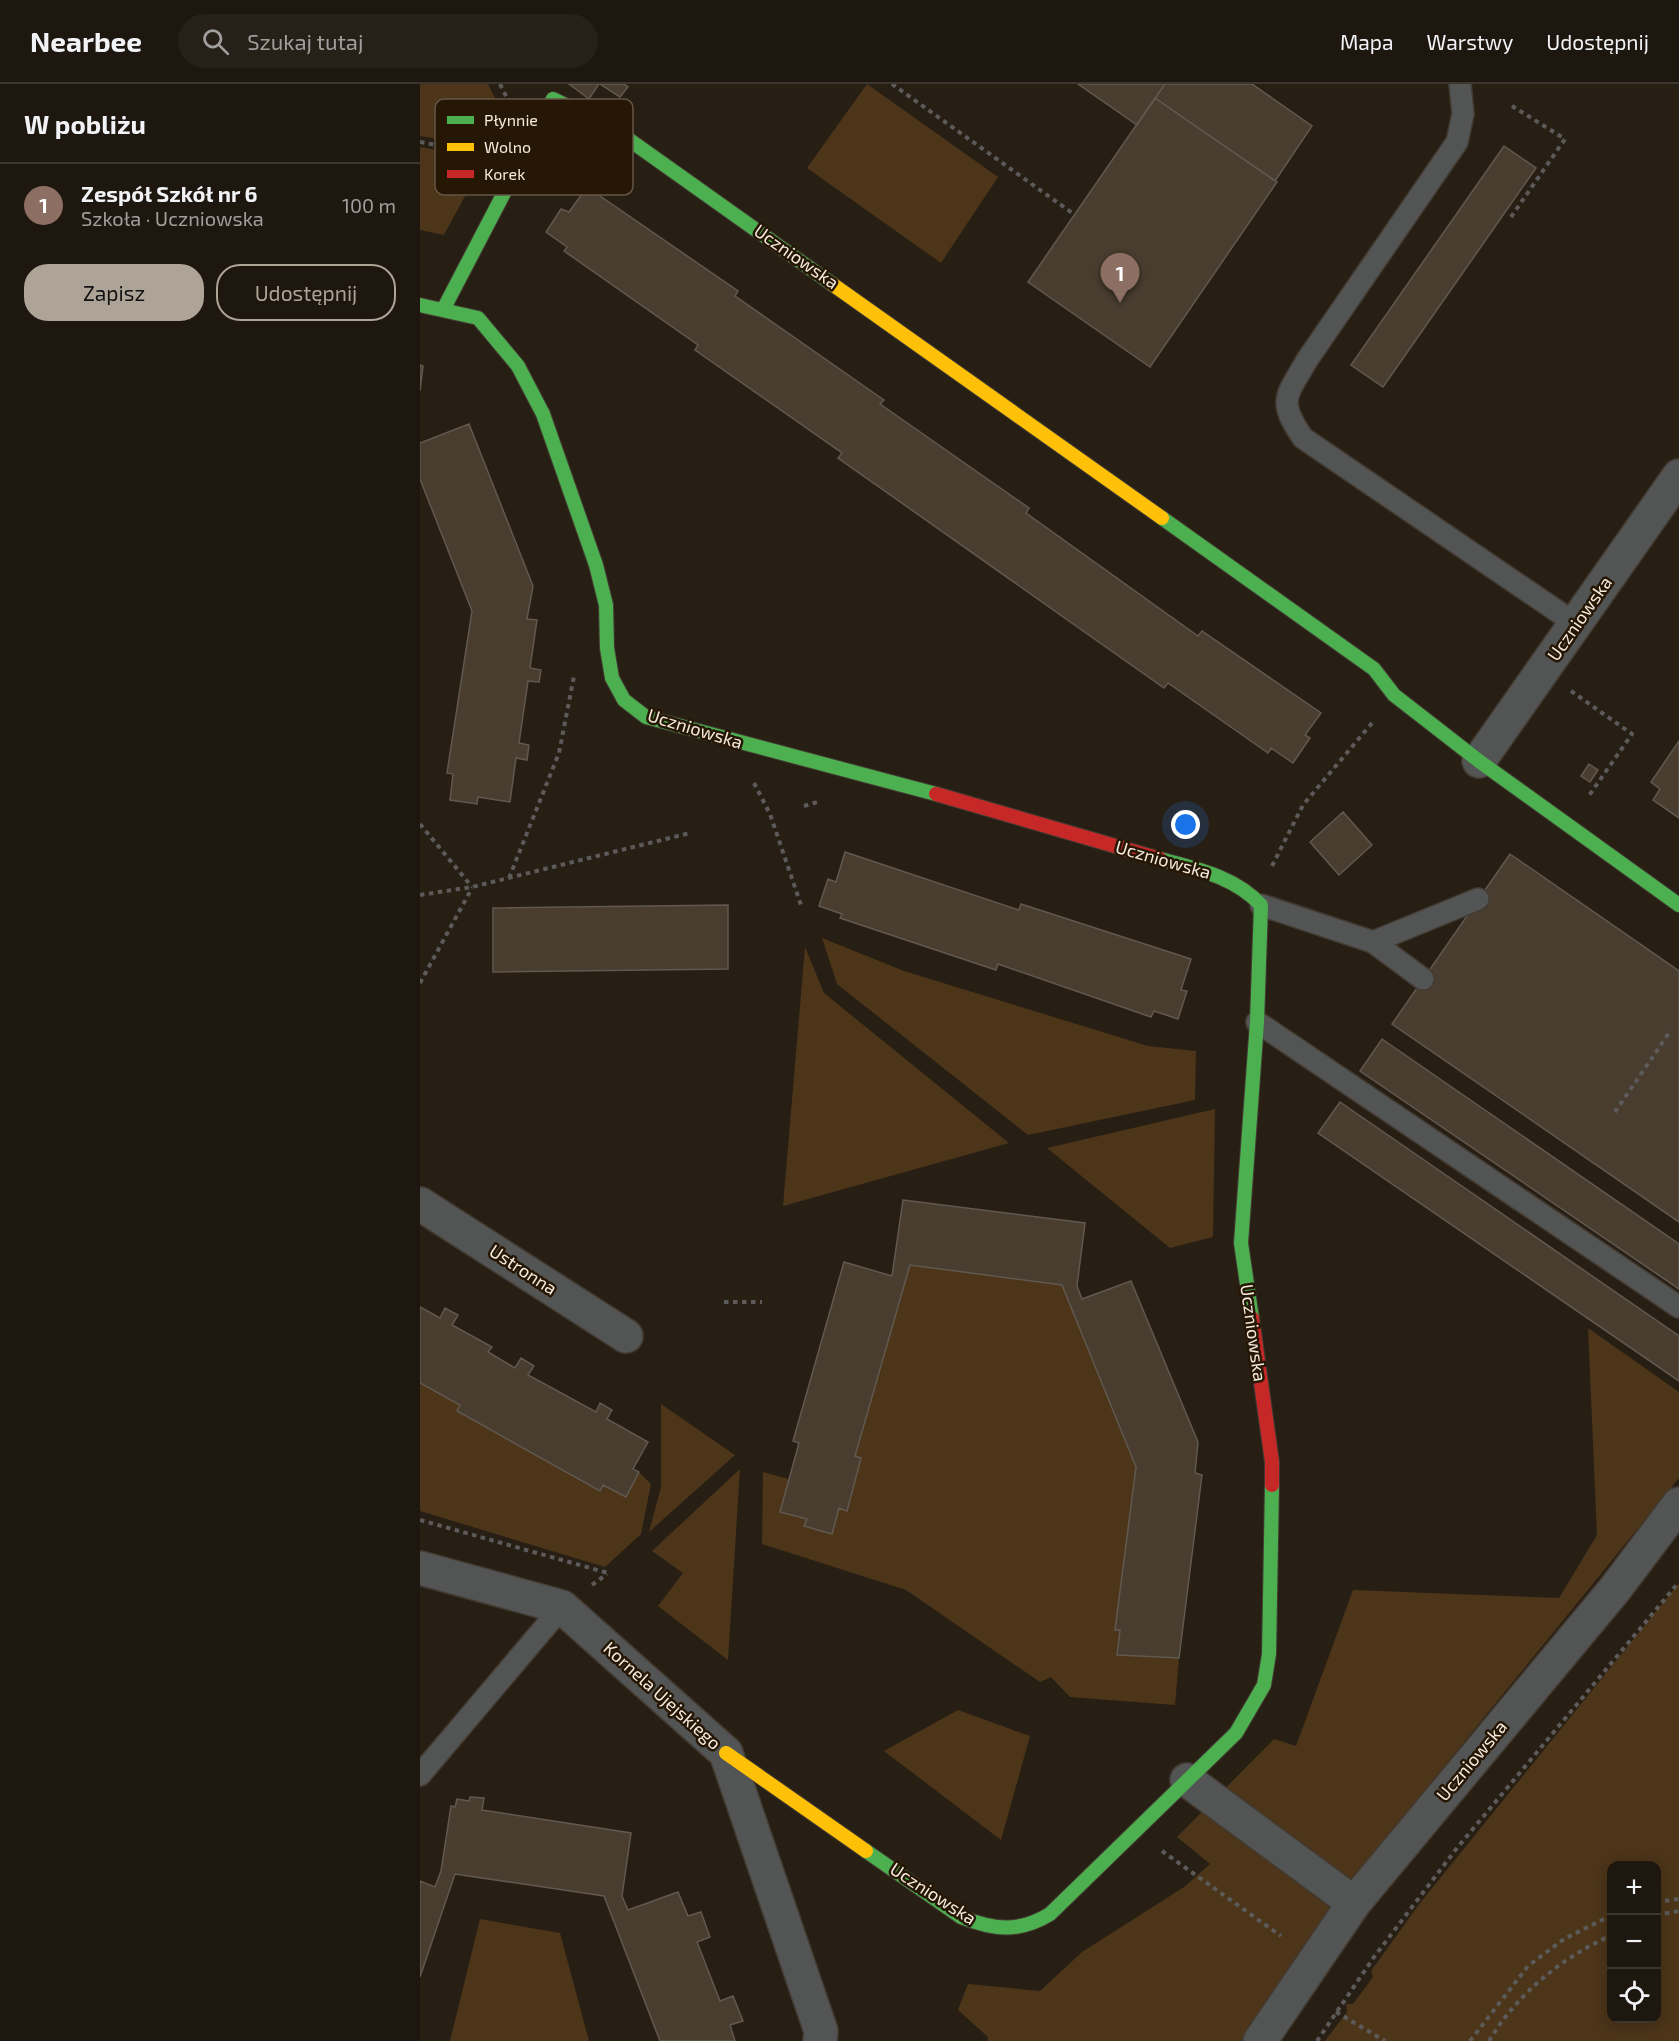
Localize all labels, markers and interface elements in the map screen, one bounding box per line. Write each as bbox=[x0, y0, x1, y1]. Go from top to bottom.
search box bbox=[178, 14, 598, 68]
text: Nearbee bbox=[30, 24, 142, 58]
icon: search bbox=[199, 25, 232, 58]
text: Szukaj tutaj bbox=[247, 28, 363, 54]
text: Mapa bbox=[1340, 29, 1394, 54]
text: Warstwy bbox=[1427, 29, 1513, 54]
text: Udostępnij bbox=[1546, 29, 1649, 54]
legend bbox=[435, 99, 633, 195]
text: W pobliżu bbox=[24, 108, 146, 139]
text: Płynnie bbox=[484, 110, 538, 129]
text: Wolno bbox=[484, 137, 531, 156]
text: Korek bbox=[484, 164, 525, 183]
text: Zespół Szkół nr 6 bbox=[81, 180, 258, 206]
text: 1 bbox=[39, 193, 48, 217]
text: 100 m bbox=[342, 193, 396, 217]
text: Szkoła · Uczniowska bbox=[81, 206, 264, 230]
street label: Uczniowska bbox=[750, 219, 843, 293]
pin: 1 bbox=[1100, 254, 1140, 303]
button: Zapisz bbox=[24, 264, 204, 321]
button: Udostępnij bbox=[216, 264, 396, 321]
street label: Uczniowska bbox=[1542, 572, 1616, 665]
street label: Uczniowska bbox=[645, 703, 745, 753]
your location bbox=[1171, 810, 1200, 839]
street label: Uczniowska bbox=[1113, 835, 1213, 883]
street label: Ustronna bbox=[486, 1239, 561, 1299]
street label: Uczniowska bbox=[1236, 1283, 1272, 1383]
street label: Kornela Ujejskiego bbox=[599, 1637, 726, 1754]
street label: Uczniowska bbox=[1431, 1716, 1511, 1805]
street label: Uczniowska bbox=[886, 1857, 981, 1929]
map controls bbox=[1607, 1861, 1661, 2023]
button: + bbox=[1607, 1861, 1661, 1915]
button: − bbox=[1607, 1915, 1661, 1969]
button: locate bbox=[1607, 1969, 1661, 2023]

